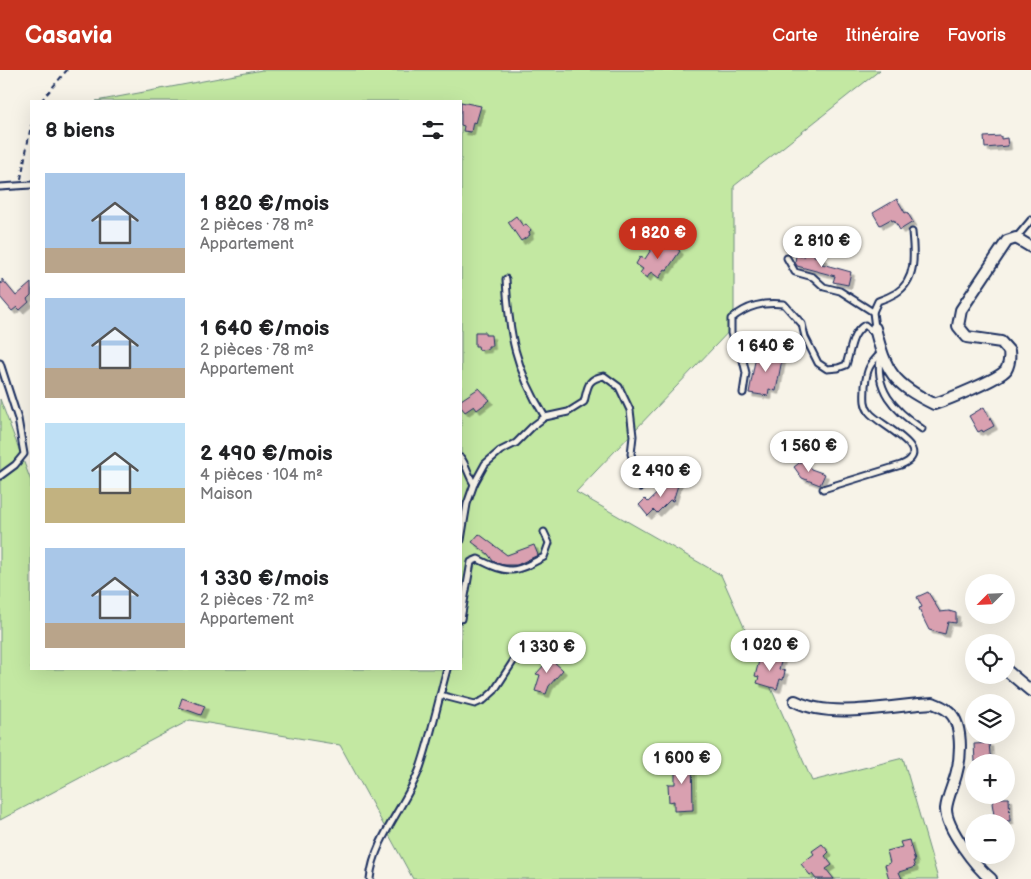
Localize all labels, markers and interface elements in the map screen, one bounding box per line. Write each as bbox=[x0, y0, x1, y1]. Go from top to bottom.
text: Casavia bbox=[25, 21, 112, 50]
text: Carte bbox=[772, 25, 818, 46]
text: Itinéraire bbox=[846, 25, 919, 46]
text: Favoris bbox=[947, 25, 1006, 46]
icon: filters bbox=[419, 116, 447, 144]
text: 8 biens bbox=[45, 118, 115, 143]
text: 1 820 €/mois bbox=[200, 191, 329, 216]
icon: home bbox=[85, 193, 145, 253]
text: 2 pièces · 78 m² bbox=[200, 216, 314, 235]
pin: 1 820 € bbox=[612, 218, 704, 260]
text: 1 820 € bbox=[630, 224, 686, 243]
pin: 2 810 € bbox=[776, 226, 868, 268]
text: 2 810 € bbox=[794, 232, 850, 251]
text: Appartement bbox=[200, 235, 294, 254]
text: 1 640 €/mois bbox=[200, 316, 329, 341]
icon: home bbox=[85, 318, 145, 378]
pin: 1 640 € bbox=[720, 330, 812, 373]
text: 1 640 € bbox=[738, 337, 794, 356]
text: 2 pièces · 78 m² bbox=[200, 341, 314, 360]
text: Appartement bbox=[200, 360, 294, 379]
pin: 1 560 € bbox=[763, 430, 855, 473]
text: 1 560 € bbox=[781, 437, 837, 456]
text: 2 490 €/mois bbox=[200, 441, 333, 466]
icon: home bbox=[85, 443, 145, 503]
pin: 2 490 € bbox=[615, 456, 707, 498]
text: 2 490 € bbox=[631, 462, 691, 481]
text: 4 pièces · 104 m² bbox=[200, 466, 323, 485]
text: Maison bbox=[200, 485, 253, 504]
text: 1 330 €/mois bbox=[200, 566, 329, 591]
icon: home bbox=[85, 568, 145, 628]
north arrow bbox=[965, 574, 1015, 624]
map controls bbox=[965, 574, 1015, 864]
text: 2 pièces · 72 m² bbox=[200, 591, 314, 610]
text: Appartement bbox=[200, 610, 294, 629]
pin: 1 020 € bbox=[724, 630, 816, 672]
pin: 1 330 € bbox=[501, 632, 593, 674]
button: locate bbox=[965, 634, 1015, 684]
text: 1 020 € bbox=[742, 636, 798, 655]
text: 1 330 € bbox=[519, 638, 575, 657]
button: layers bbox=[965, 694, 1015, 744]
pin: 1 600 € bbox=[636, 742, 728, 785]
text: 1 600 € bbox=[653, 749, 711, 768]
button: + bbox=[965, 754, 1015, 804]
button: − bbox=[965, 814, 1015, 864]

